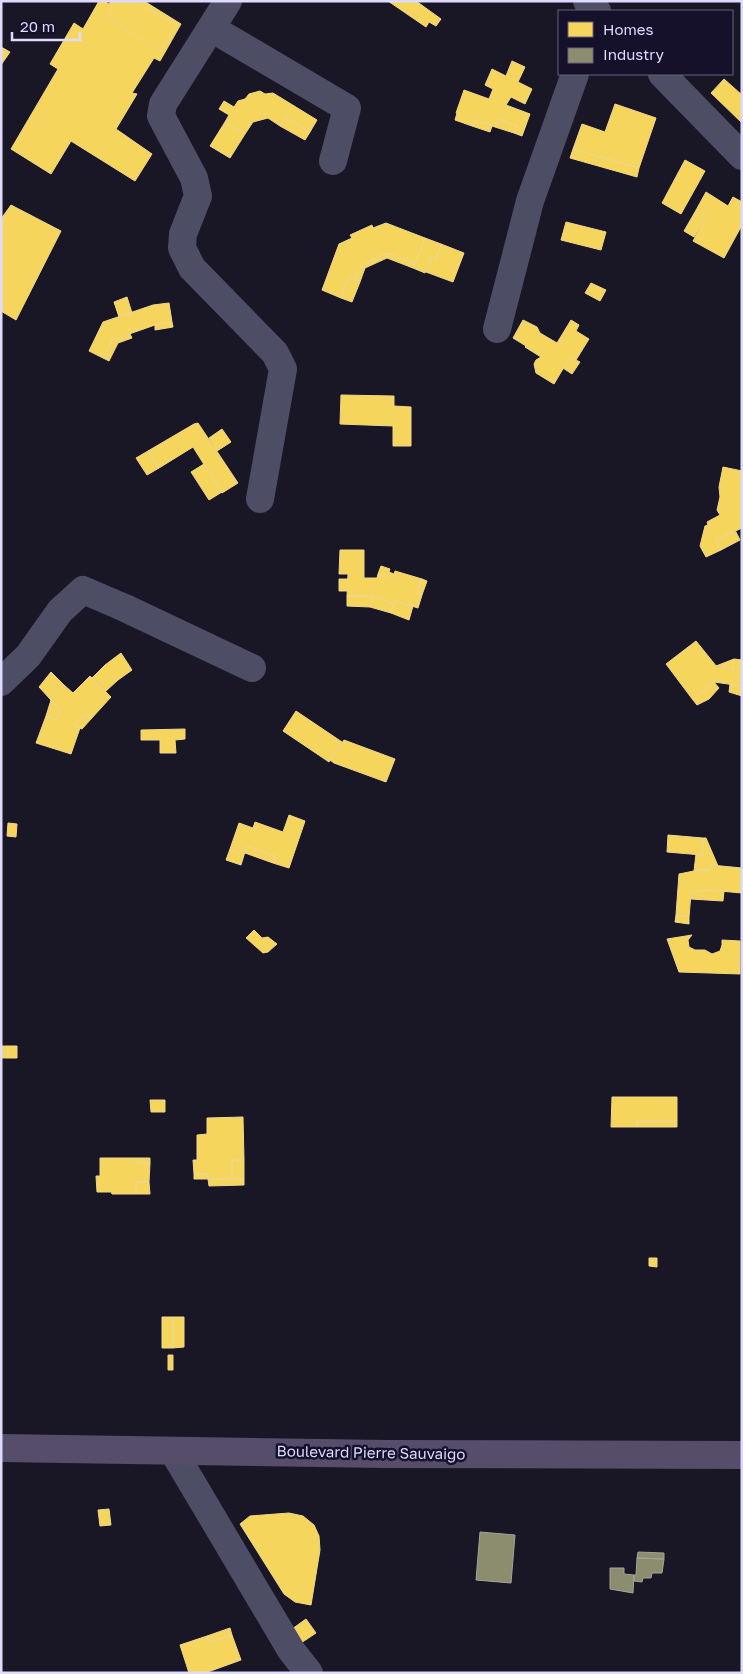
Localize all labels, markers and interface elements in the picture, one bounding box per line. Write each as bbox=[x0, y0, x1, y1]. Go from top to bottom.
scale bar bbox=[12, 10, 80, 42]
legend bbox=[558, 10, 733, 75]
text: 20 m bbox=[20, 17, 55, 35]
text: Homes bbox=[603, 20, 653, 38]
text: Industry bbox=[603, 45, 664, 63]
street label: Boulevard Pierre Sauvaigo bbox=[277, 1441, 465, 1463]

